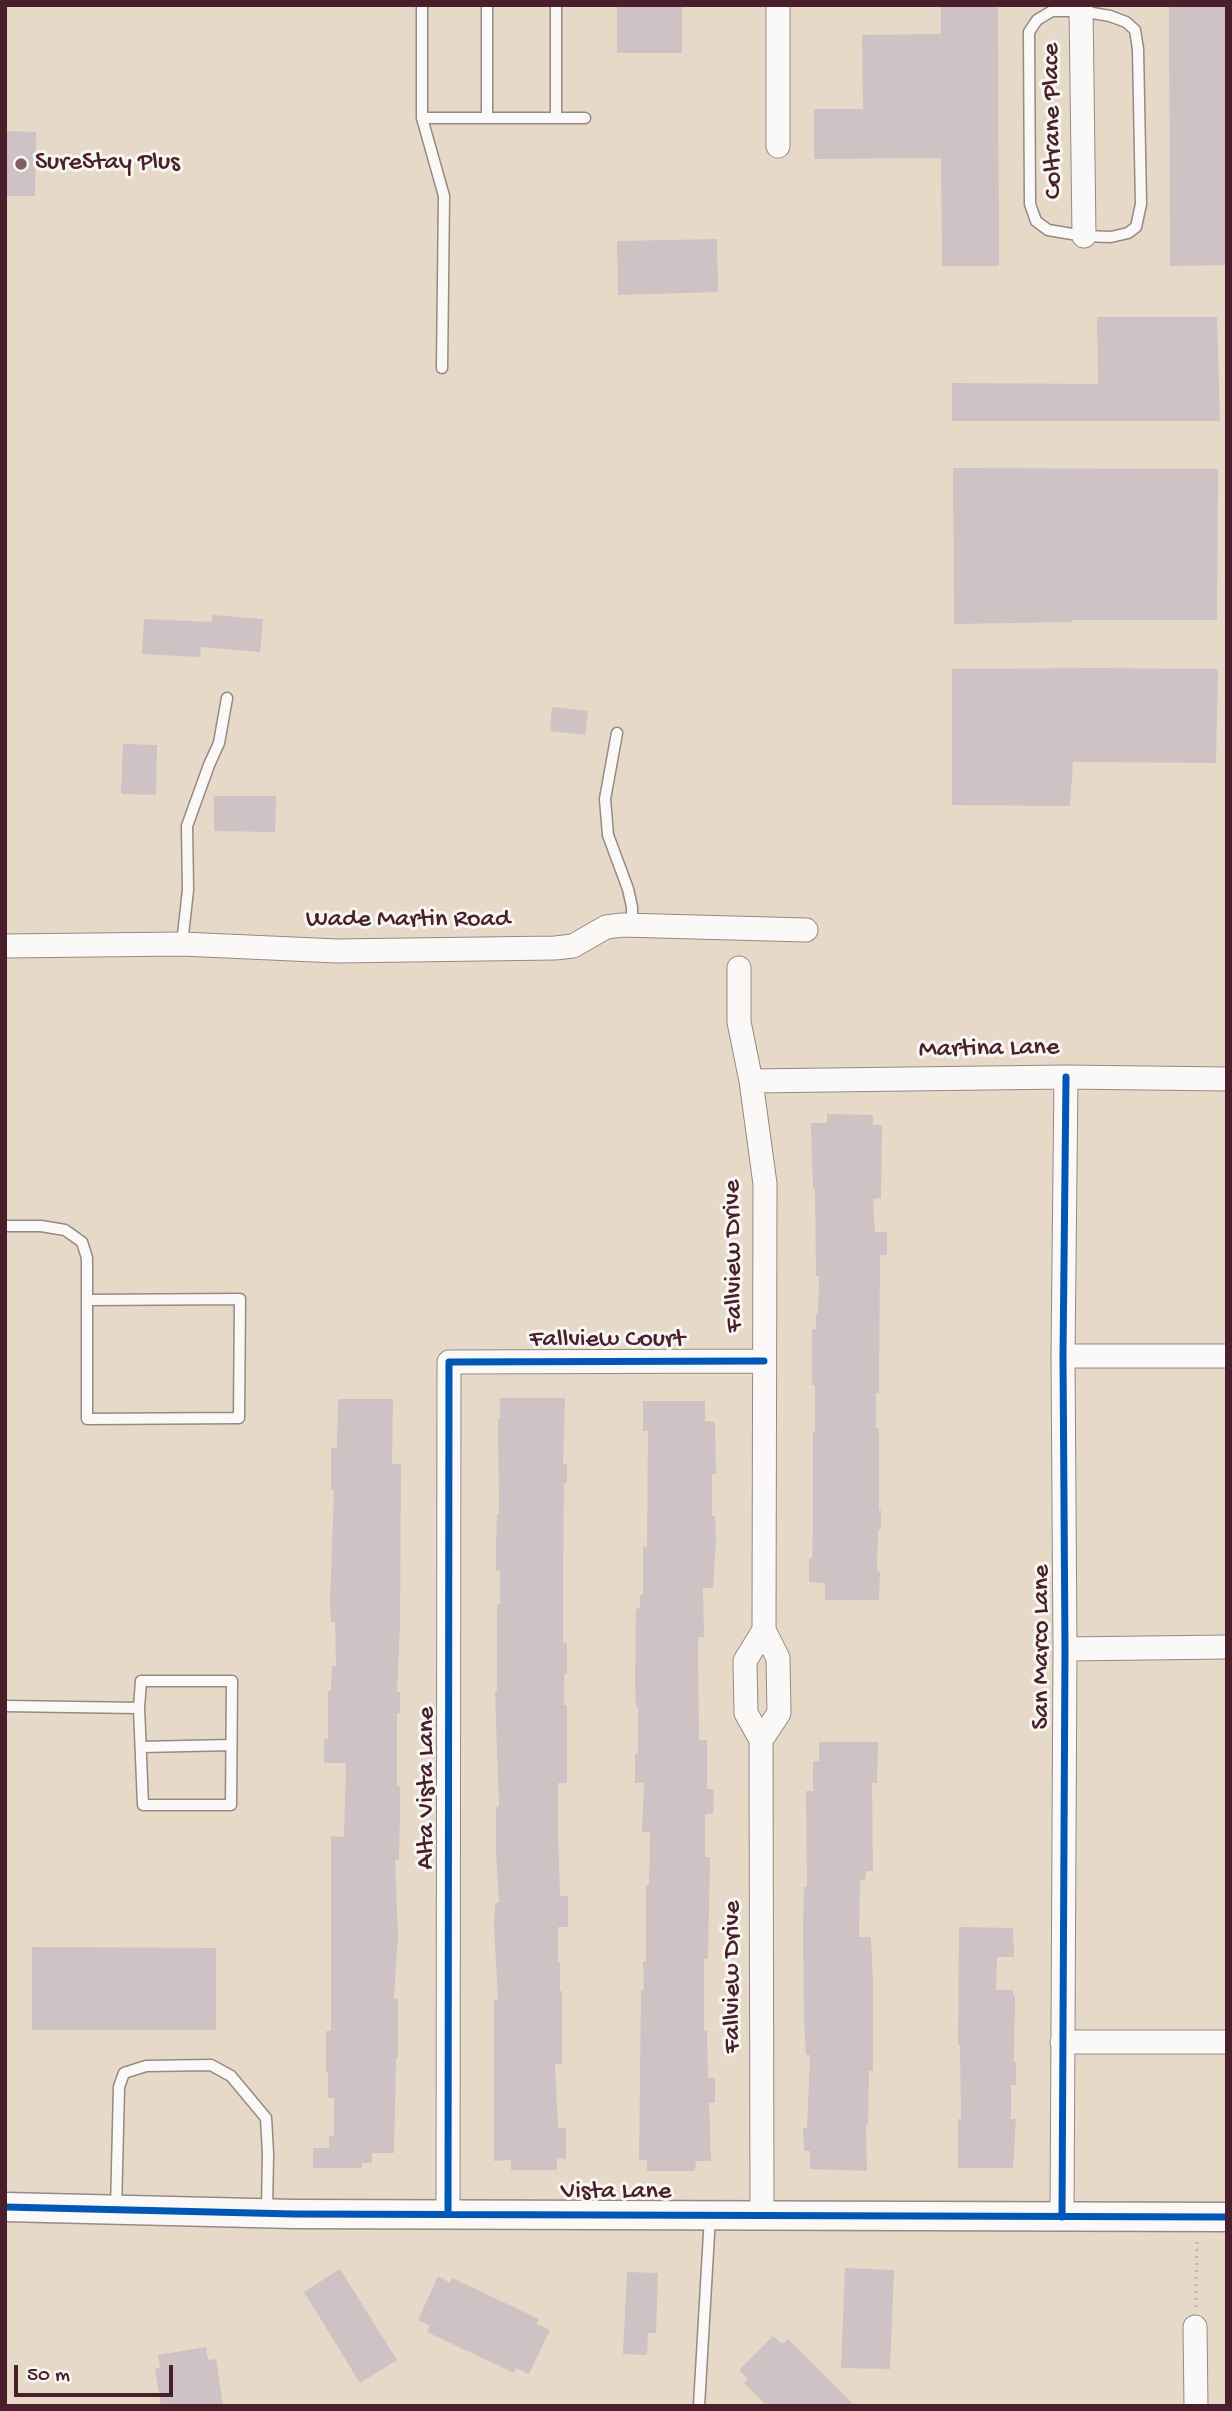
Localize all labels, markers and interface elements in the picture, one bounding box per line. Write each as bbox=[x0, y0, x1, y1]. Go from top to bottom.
street label: Coltrane Place bbox=[1037, 43, 1071, 199]
place label: SureStay Plus bbox=[35, 148, 180, 180]
marker: SureStay Plus bbox=[13, 156, 29, 172]
street label: Wade Martin Road bbox=[306, 905, 510, 937]
street label: Martina Lane bbox=[918, 1033, 1060, 1067]
street label: Fallview Drive bbox=[718, 1179, 752, 1333]
street label: Fallview Court bbox=[529, 1325, 685, 1357]
street label: San Marco Lane bbox=[1027, 1565, 1059, 1729]
street label: Alta Vista Lane bbox=[412, 1707, 444, 1869]
street label: Fallview Drive bbox=[718, 1901, 750, 2053]
street label: Vista Lane bbox=[561, 2177, 671, 2209]
scale bar bbox=[18, 2352, 177, 2396]
text: 50 m bbox=[27, 2364, 70, 2389]

